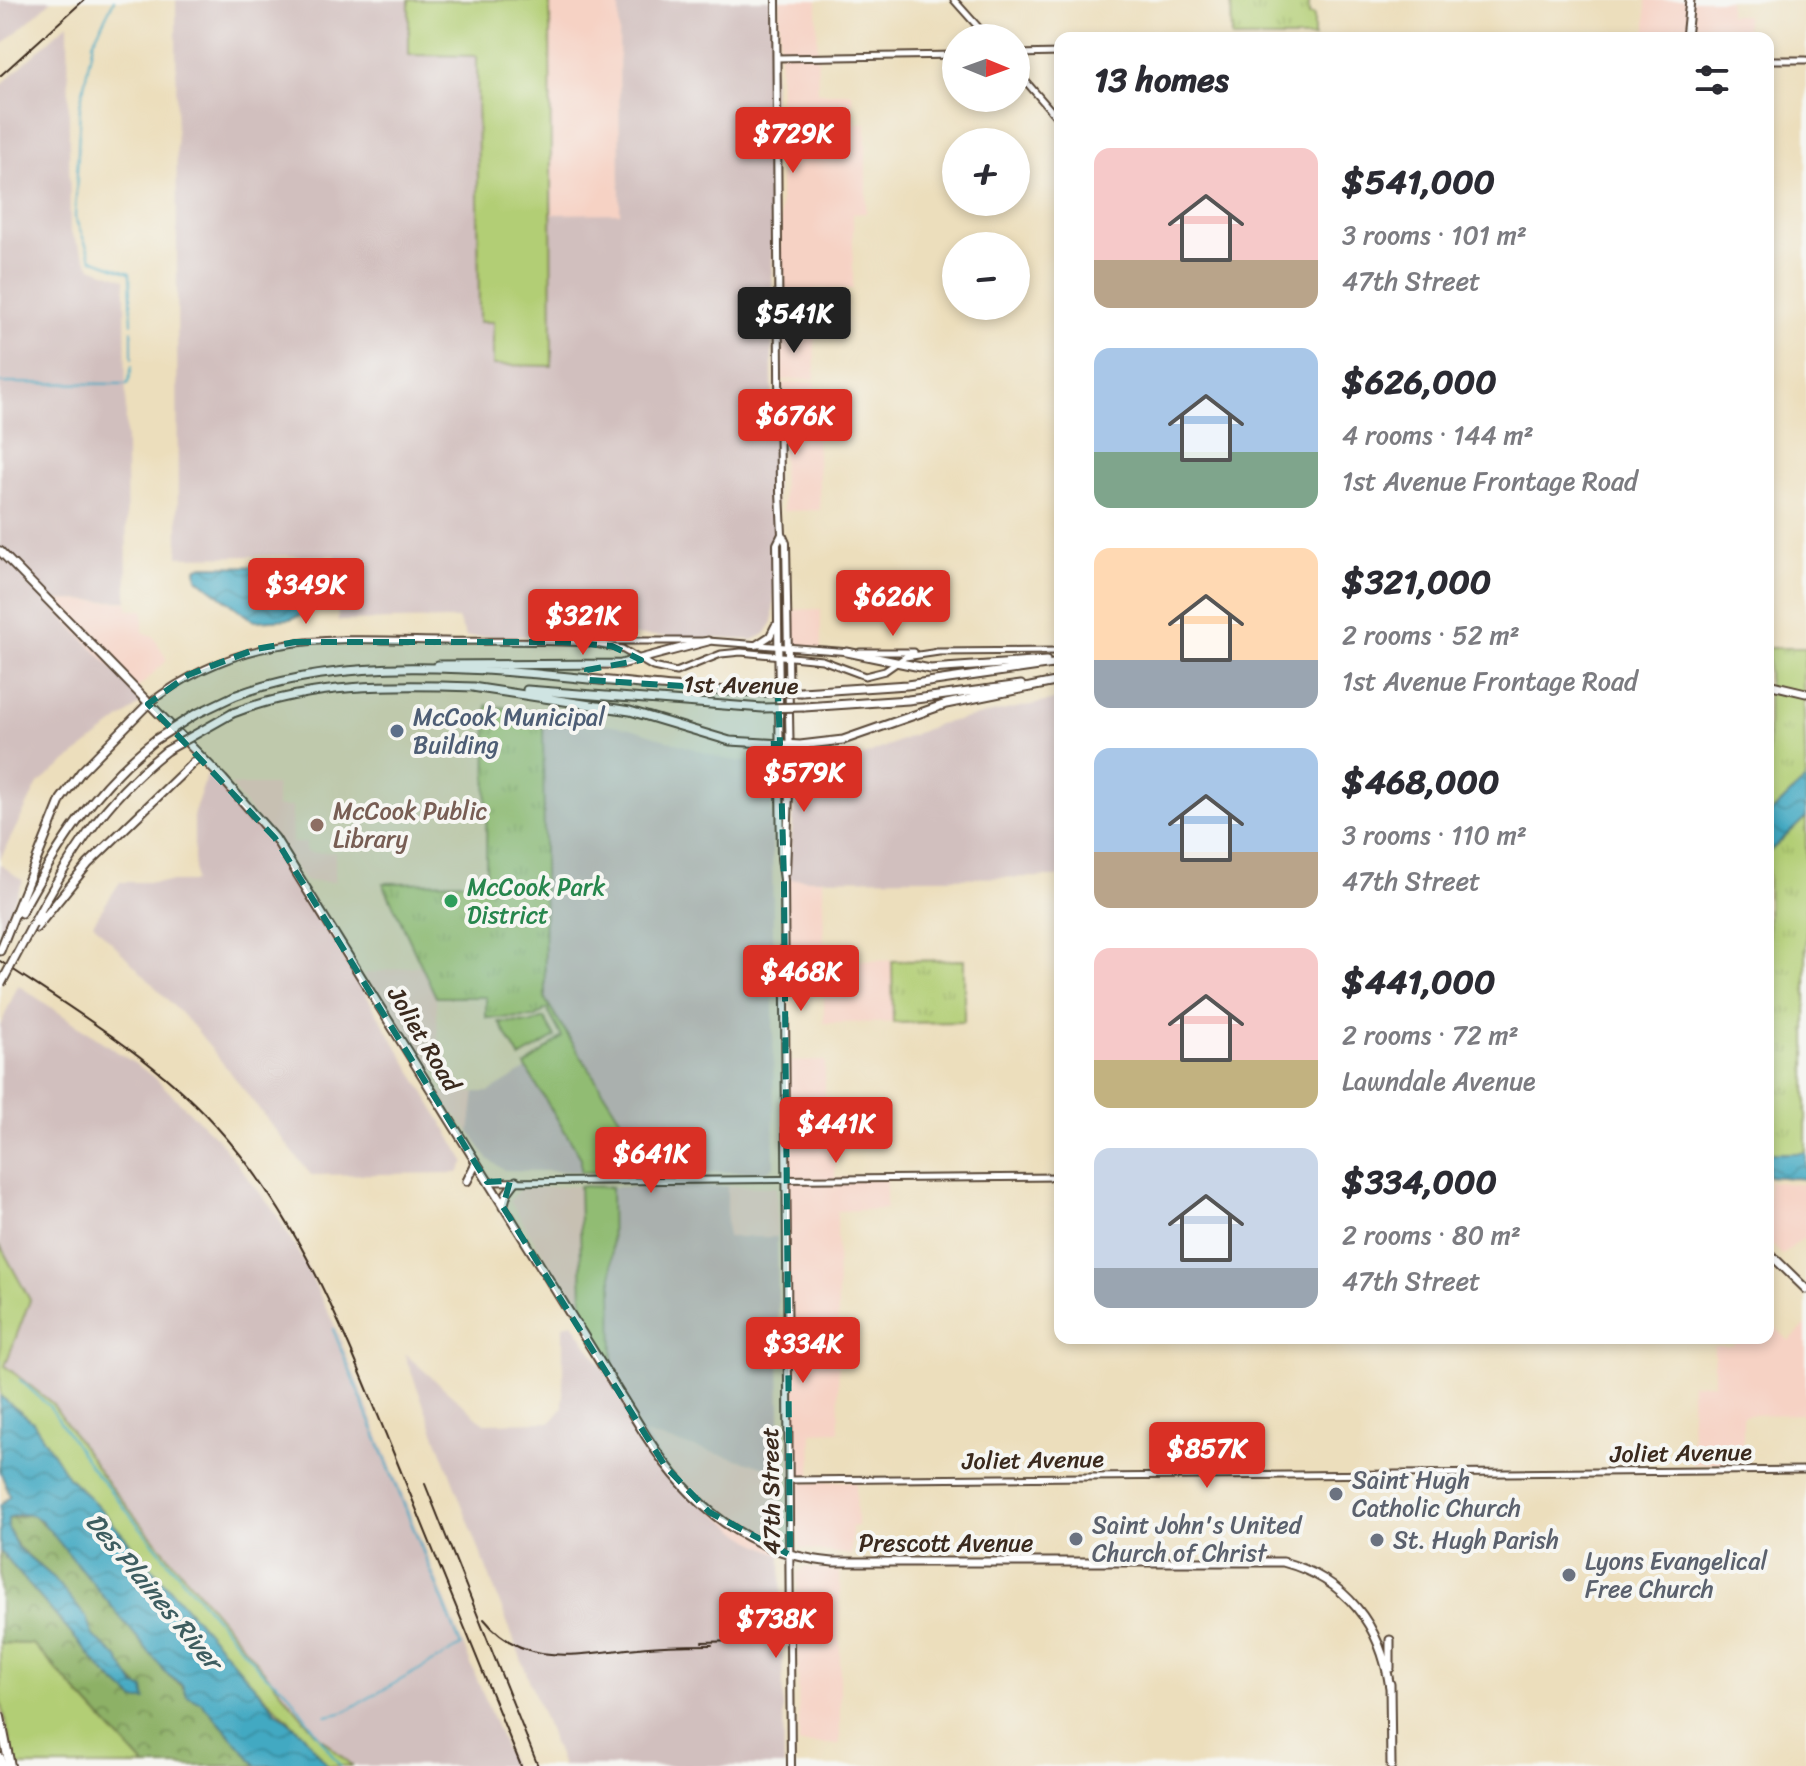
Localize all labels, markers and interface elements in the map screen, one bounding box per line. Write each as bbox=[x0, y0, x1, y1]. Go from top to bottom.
north arrow bbox=[942, 24, 1030, 112]
map controls bbox=[942, 24, 1030, 320]
text: 13 homes bbox=[1094, 50, 1229, 110]
icon: filters bbox=[1690, 58, 1734, 102]
pin: $729K bbox=[737, 107, 849, 175]
text: $729K bbox=[753, 110, 833, 156]
button: + bbox=[942, 128, 1030, 216]
text: $541,000 bbox=[1342, 152, 1495, 212]
icon: home bbox=[1158, 180, 1254, 276]
text: 3 rooms · 101 m² bbox=[1342, 212, 1527, 258]
button: − bbox=[942, 232, 1030, 320]
text: 47th Street bbox=[1342, 258, 1480, 304]
pin: $541K bbox=[738, 287, 850, 355]
text: $541K bbox=[756, 290, 832, 336]
text: $626,000 bbox=[1342, 352, 1497, 412]
icon: home bbox=[1158, 380, 1254, 476]
pin: $676K bbox=[739, 389, 851, 457]
text: $676K bbox=[756, 392, 834, 438]
text: 4 rooms · 144 m² bbox=[1342, 412, 1534, 458]
text: 1st Avenue Frontage Road bbox=[1342, 458, 1638, 504]
text: $321,000 bbox=[1342, 552, 1491, 612]
pin: $349K bbox=[250, 558, 362, 626]
text: $349K bbox=[266, 561, 346, 607]
pin: $626K bbox=[837, 570, 949, 638]
text: $626K bbox=[854, 573, 932, 619]
icon: home bbox=[1158, 580, 1254, 676]
pin: $321K bbox=[527, 589, 639, 657]
text: $321K bbox=[546, 592, 620, 638]
text: 2 rooms · 52 m² bbox=[1342, 612, 1520, 658]
text: 1st Avenue Frontage Road bbox=[1342, 658, 1638, 704]
street label: 1st Avenue bbox=[683, 663, 799, 707]
place label: McCook Municipal Building bbox=[413, 696, 606, 766]
marker: McCook Municipal Building bbox=[388, 722, 406, 740]
pin: $579K bbox=[748, 746, 860, 814]
text: $579K bbox=[764, 749, 844, 795]
text: $468,000 bbox=[1342, 752, 1500, 812]
icon: home bbox=[1158, 780, 1254, 876]
place label: McCook Public Library bbox=[333, 790, 488, 860]
text: 3 rooms · 110 m² bbox=[1342, 812, 1527, 858]
marker: McCook Public Library bbox=[308, 816, 326, 834]
text: 47th Street bbox=[1342, 858, 1480, 904]
place label: McCook Park District bbox=[467, 866, 606, 936]
marker: McCook Park District bbox=[442, 892, 460, 910]
pin: $468K bbox=[745, 945, 857, 1013]
text: $468K bbox=[761, 948, 841, 994]
text: $441,000 bbox=[1342, 952, 1496, 1012]
street label: Joliet Road bbox=[375, 977, 473, 1101]
icon: home bbox=[1158, 980, 1254, 1076]
text: 2 rooms · 72 m² bbox=[1342, 1012, 1519, 1058]
text: Lawndale Avenue bbox=[1342, 1058, 1536, 1104]
pin: $441K bbox=[780, 1097, 892, 1165]
text: $441K bbox=[798, 1100, 874, 1146]
pin: $641K bbox=[595, 1127, 707, 1195]
text: $641K bbox=[613, 1130, 689, 1176]
text: $334,000 bbox=[1342, 1152, 1497, 1212]
icon: home bbox=[1158, 1180, 1254, 1276]
text: 2 rooms · 80 m² bbox=[1342, 1212, 1521, 1258]
text: 47th Street bbox=[1342, 1258, 1480, 1304]
pin: $334K bbox=[747, 1317, 859, 1385]
text: $334K bbox=[764, 1320, 842, 1366]
pin: $857K bbox=[1151, 1422, 1263, 1490]
text: $857K bbox=[1167, 1425, 1247, 1471]
street label: 47th Street bbox=[749, 1427, 793, 1555]
street label: Joliet Avenue bbox=[1609, 1431, 1753, 1475]
street label: Joliet Avenue bbox=[961, 1438, 1105, 1482]
place label: Saint Hugh Catholic Church bbox=[1352, 1459, 1521, 1529]
marker: Saint Hugh Catholic Church bbox=[1327, 1485, 1345, 1503]
water label: Des Plaines River bbox=[74, 1502, 237, 1684]
place label: Saint John's United Church of Christ bbox=[1092, 1504, 1303, 1574]
place label: St. Hugh Parish bbox=[1393, 1519, 1559, 1561]
street label: Prescott Avenue bbox=[859, 1522, 1033, 1564]
marker: Saint John's United Church of Christ bbox=[1067, 1530, 1085, 1548]
marker: St. Hugh Parish bbox=[1368, 1531, 1386, 1549]
place label: Lyons Evangelical Free Church bbox=[1585, 1540, 1768, 1610]
marker: Lyons Evangelical Free Church bbox=[1560, 1566, 1578, 1584]
pin: $738K bbox=[720, 1592, 832, 1660]
text: $738K bbox=[737, 1595, 815, 1641]

